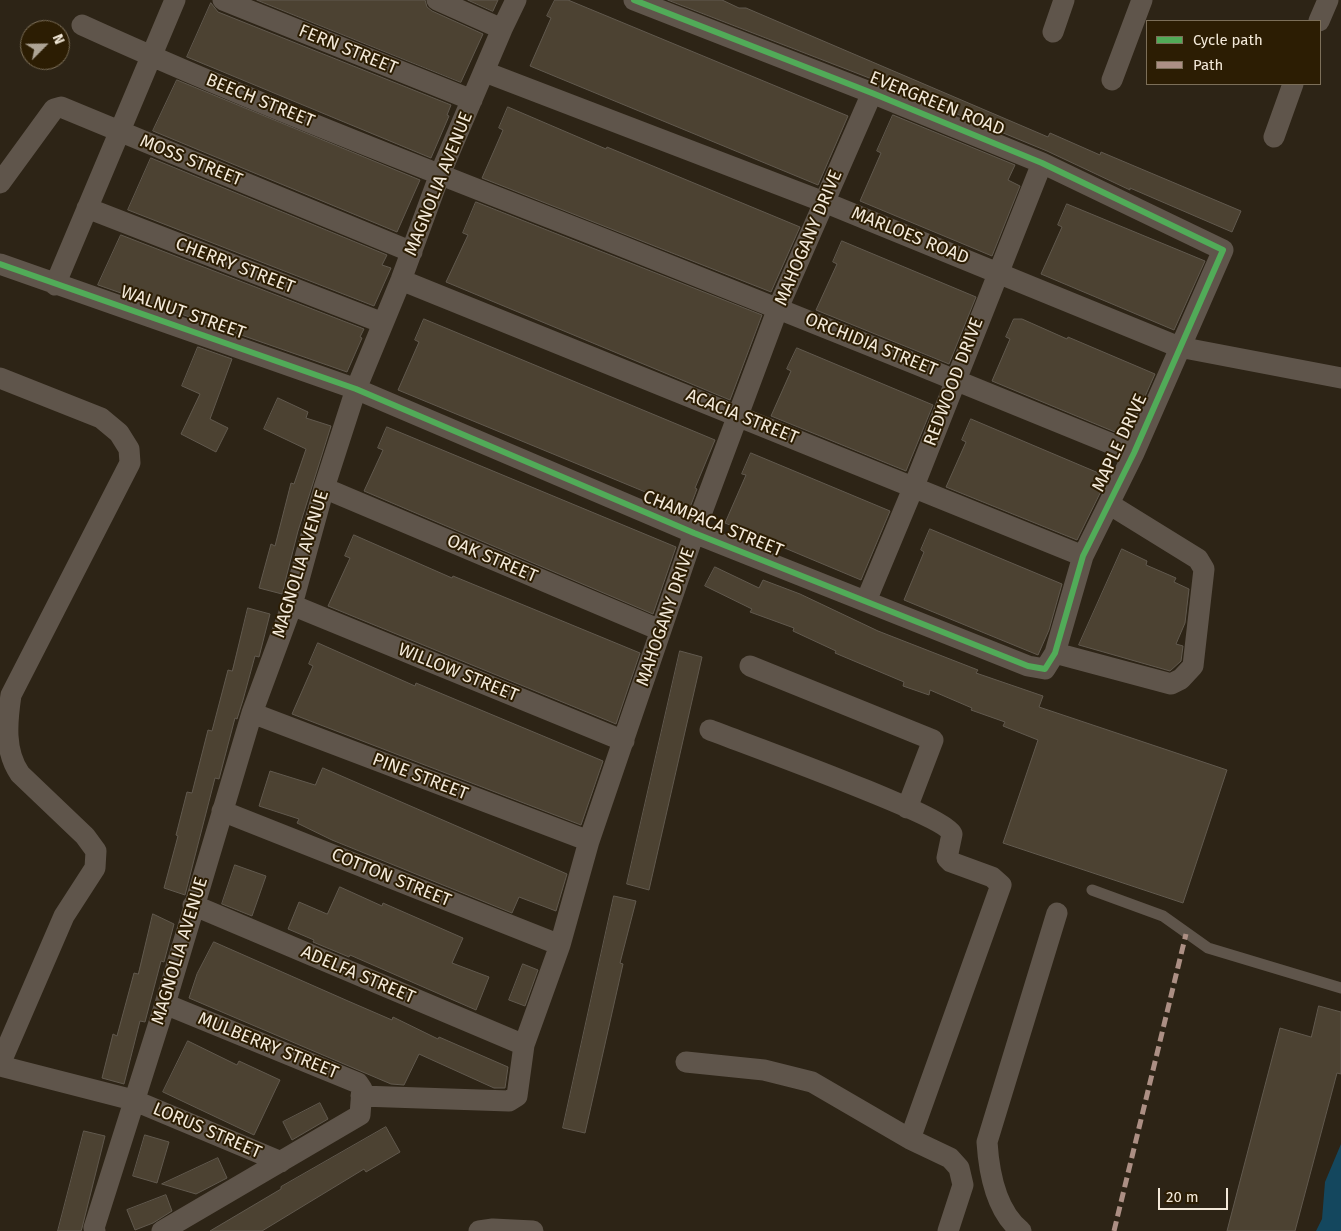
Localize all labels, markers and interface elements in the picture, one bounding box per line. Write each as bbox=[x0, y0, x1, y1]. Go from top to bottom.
north arrow bbox=[20, 20, 70, 70]
street label: FERN STREET bbox=[295, 20, 401, 80]
legend bbox=[1146, 20, 1321, 85]
text: Cycle path bbox=[1193, 31, 1263, 49]
text: N bbox=[49, 32, 68, 47]
text: Path bbox=[1193, 56, 1223, 74]
street label: EVERGREEN ROAD bbox=[866, 67, 1008, 141]
street label: BEECH STREET bbox=[203, 69, 317, 133]
street label: MAGNOLIA AVENUE bbox=[400, 109, 478, 259]
street label: MOSS STREET bbox=[137, 131, 245, 191]
street label: MAHOGANY DRIVE bbox=[771, 167, 847, 309]
street label: MARLOES ROAD bbox=[848, 203, 972, 269]
street label: CHERRY STREET bbox=[172, 233, 298, 299]
street label: WALNUT STREET bbox=[118, 282, 248, 344]
street label: ORCHIDIA STREET bbox=[802, 309, 940, 381]
street label: REDWOOD DRIVE bbox=[920, 315, 988, 449]
street label: ACACIA STREET bbox=[683, 385, 801, 449]
street label: MAPLE DRIVE bbox=[1088, 391, 1152, 495]
street label: CHAMPACA STREET bbox=[640, 486, 786, 562]
street label: MAGNOLIA AVENUE bbox=[268, 488, 334, 640]
street label: OAK STREET bbox=[444, 530, 540, 588]
street label: MAHOGANY DRIVE bbox=[632, 545, 700, 689]
street label: WILLOW STREET bbox=[395, 639, 521, 707]
street label: PINE STREET bbox=[369, 749, 471, 805]
street label: COTTON STREET bbox=[328, 844, 454, 912]
street label: MAGNOLIA AVENUE bbox=[147, 875, 213, 1027]
street label: ADELFA STREET bbox=[298, 941, 418, 1009]
street label: MULBERRY STREET bbox=[195, 1008, 341, 1084]
street label: LORUS STREET bbox=[149, 1098, 265, 1164]
scale bar bbox=[1161, 1178, 1231, 1210]
text: 20 m bbox=[1166, 1188, 1199, 1206]

